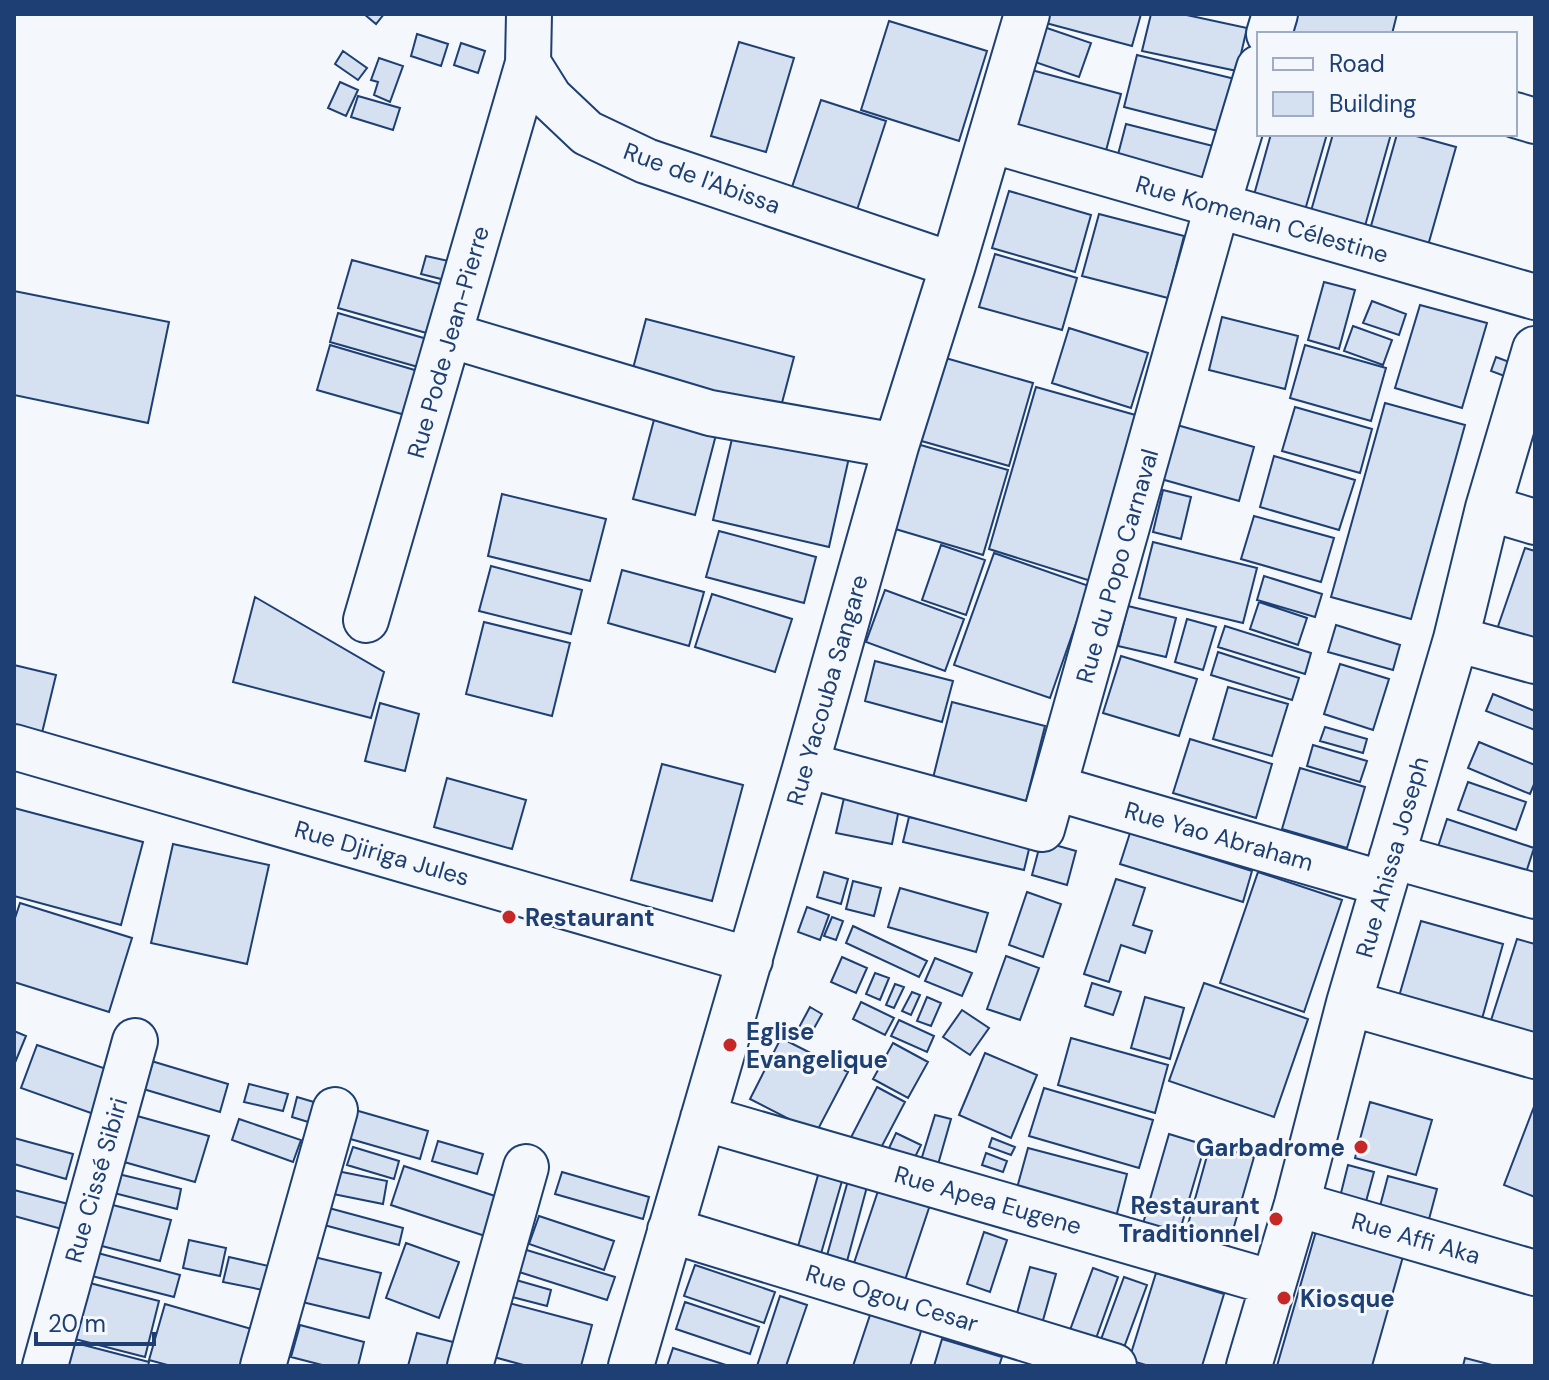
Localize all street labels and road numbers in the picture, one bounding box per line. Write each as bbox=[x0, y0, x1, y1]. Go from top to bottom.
street label: Rue de l'Abissa bbox=[619, 135, 785, 221]
street label: Rue Komenan Célestine bbox=[1132, 168, 1392, 270]
street label: Rue Pode Jean-Pierre bbox=[400, 222, 496, 462]
street label: Rue du Popo Carnaval bbox=[1069, 445, 1165, 687]
street label: Rue Yacouba Sangare bbox=[779, 571, 875, 809]
street label: Rue Ahissa Joseph bbox=[1348, 753, 1436, 961]
street label: Rue Yao Abraham bbox=[1121, 794, 1317, 878]
street label: Rue Djiriga Jules bbox=[291, 813, 473, 893]
street label: Rue Cissé Sibiri bbox=[58, 1094, 134, 1266]
street label: Rue Apea Eugene bbox=[891, 1158, 1085, 1242]
street label: Rue Affi Aka bbox=[1348, 1205, 1484, 1271]
street label: Rue Ogou Cesar bbox=[802, 1257, 982, 1339]

